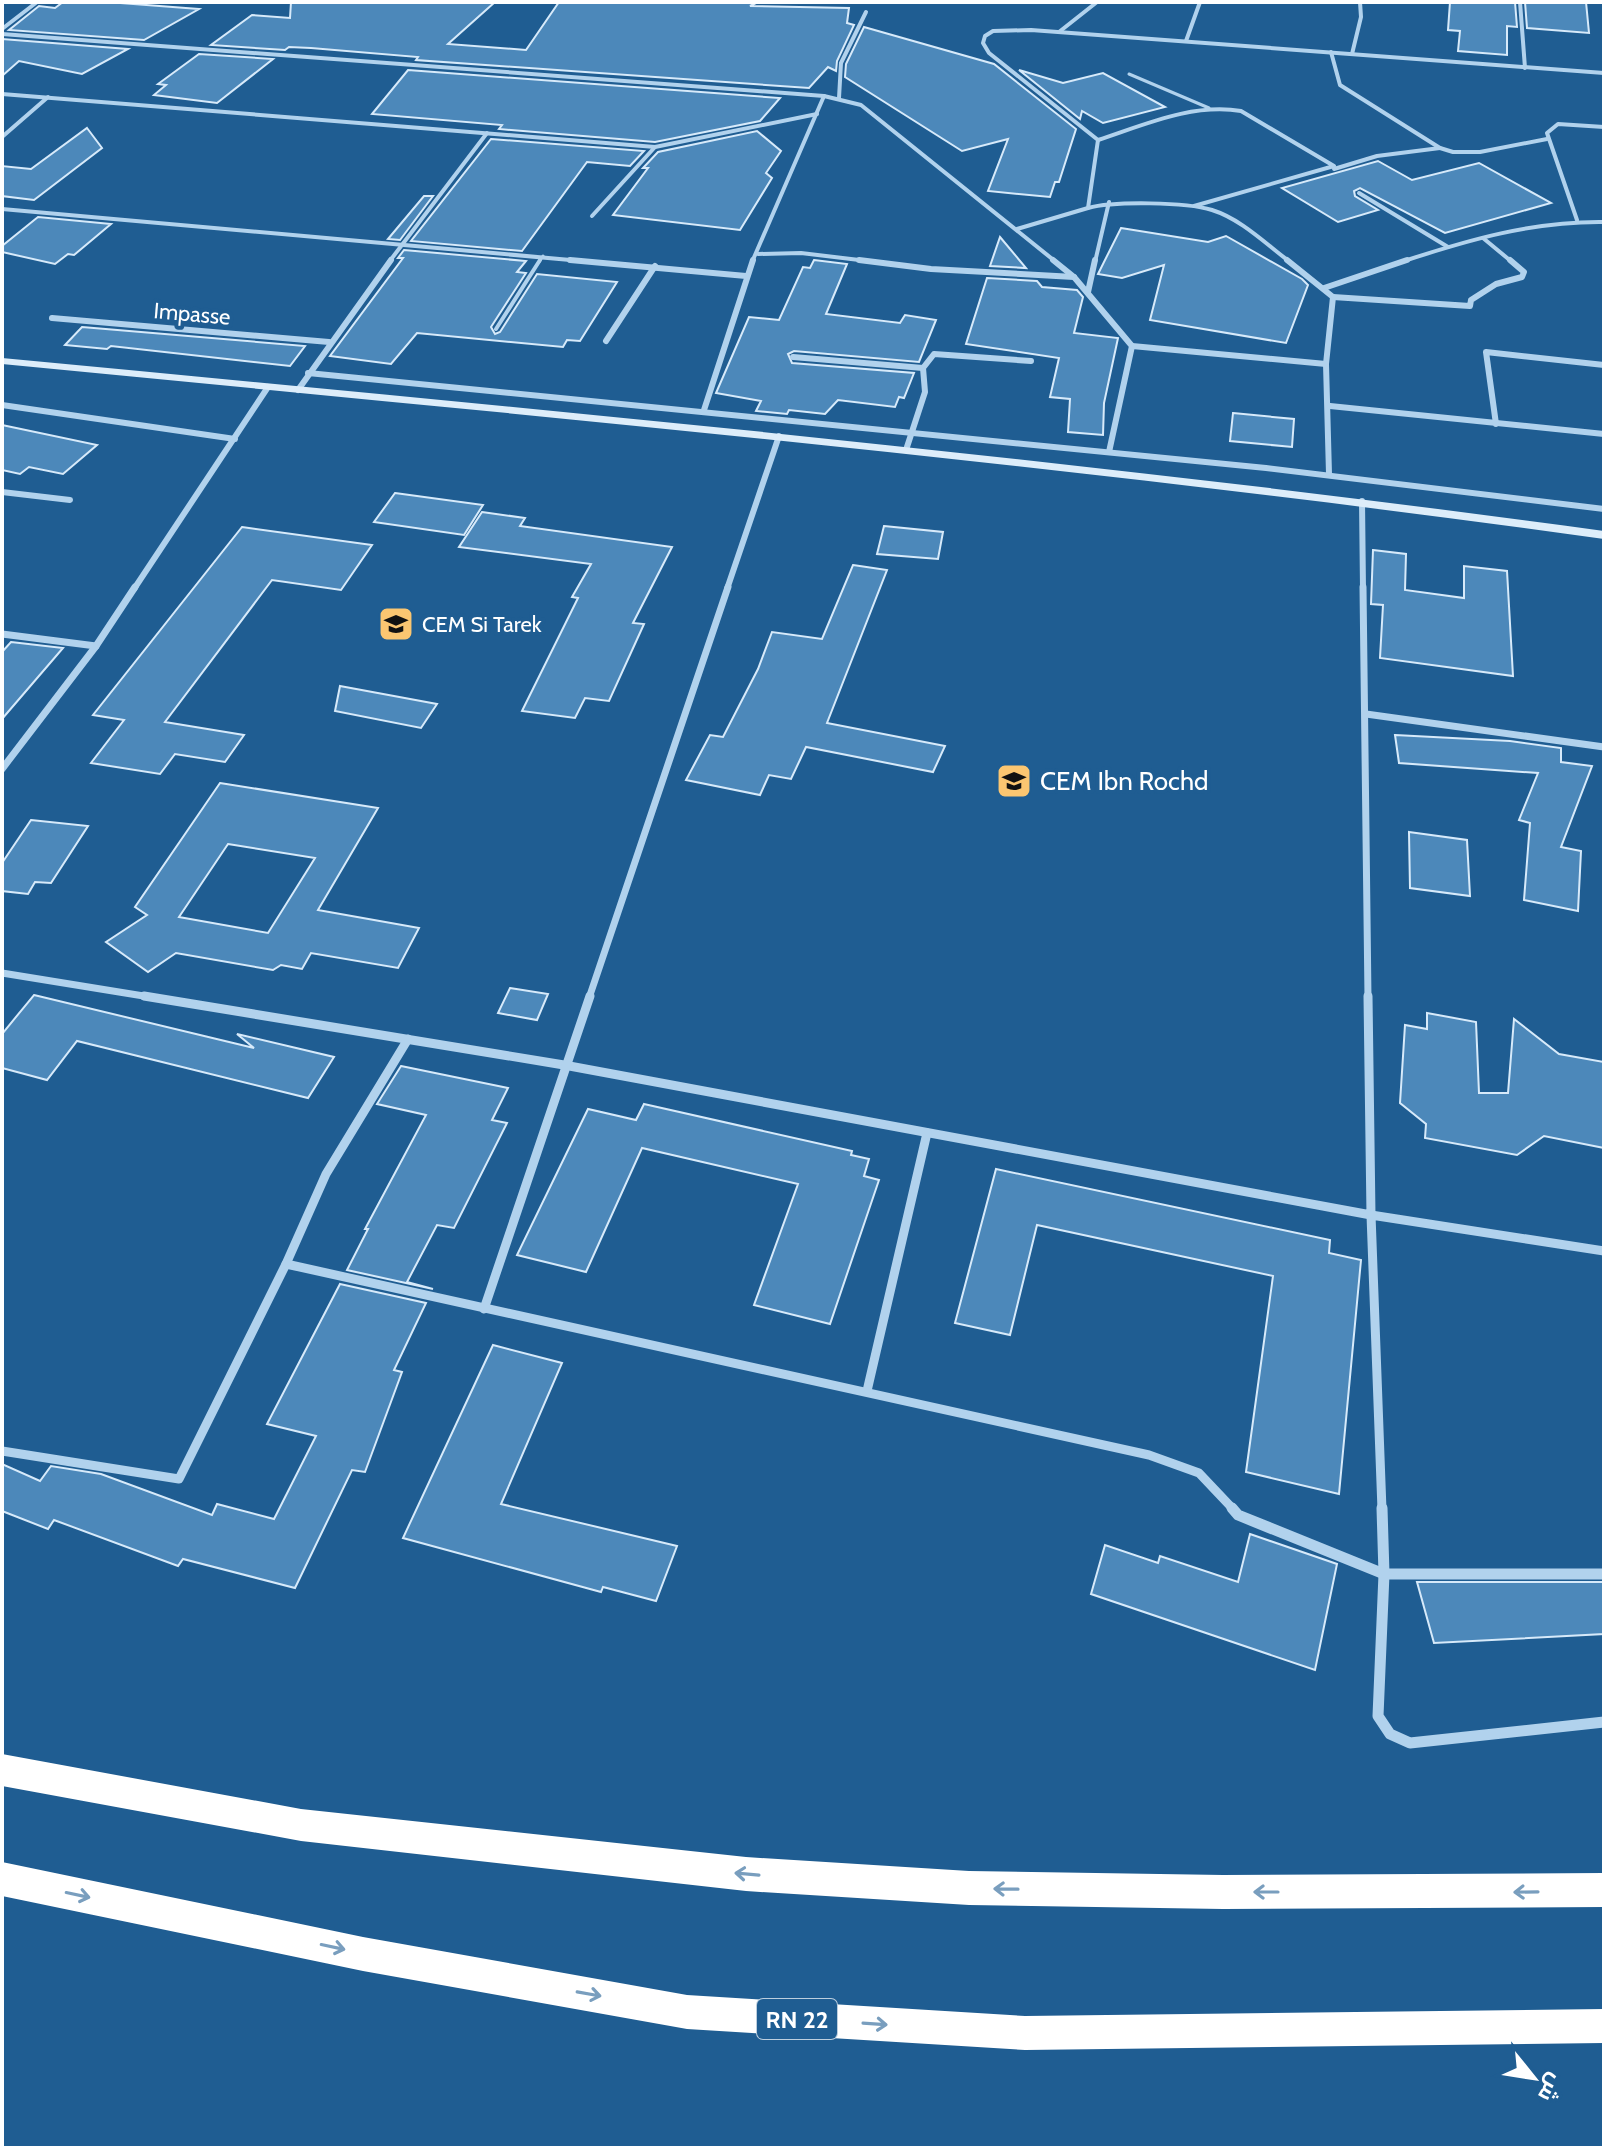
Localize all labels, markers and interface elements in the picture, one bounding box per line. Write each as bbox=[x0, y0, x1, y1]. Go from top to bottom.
street label: Impasse bbox=[152, 297, 232, 331]
school or university icon: CEM Si Tarek bbox=[377, 605, 415, 643]
place label: CEM Si Tarek bbox=[422, 611, 542, 638]
school or university icon: CEM Ibn Rochd bbox=[995, 762, 1033, 800]
place label: CEM Ibn Rochd bbox=[1040, 765, 1208, 797]
one-way arrow bbox=[734, 1866, 760, 1881]
one-way arrow bbox=[993, 1881, 1020, 1897]
one-way arrow bbox=[1253, 1884, 1280, 1900]
one-way arrow bbox=[1513, 1884, 1540, 1899]
one-way arrow bbox=[65, 1888, 91, 1903]
one-way arrow bbox=[320, 1941, 345, 1956]
one-way arrow bbox=[576, 1988, 601, 2003]
road number: RN 22 bbox=[757, 1999, 837, 2039]
one-way arrow bbox=[861, 2016, 888, 2031]
north arrow bbox=[1494, 2038, 1574, 2118]
text: ش bbox=[1532, 2069, 1570, 2107]

